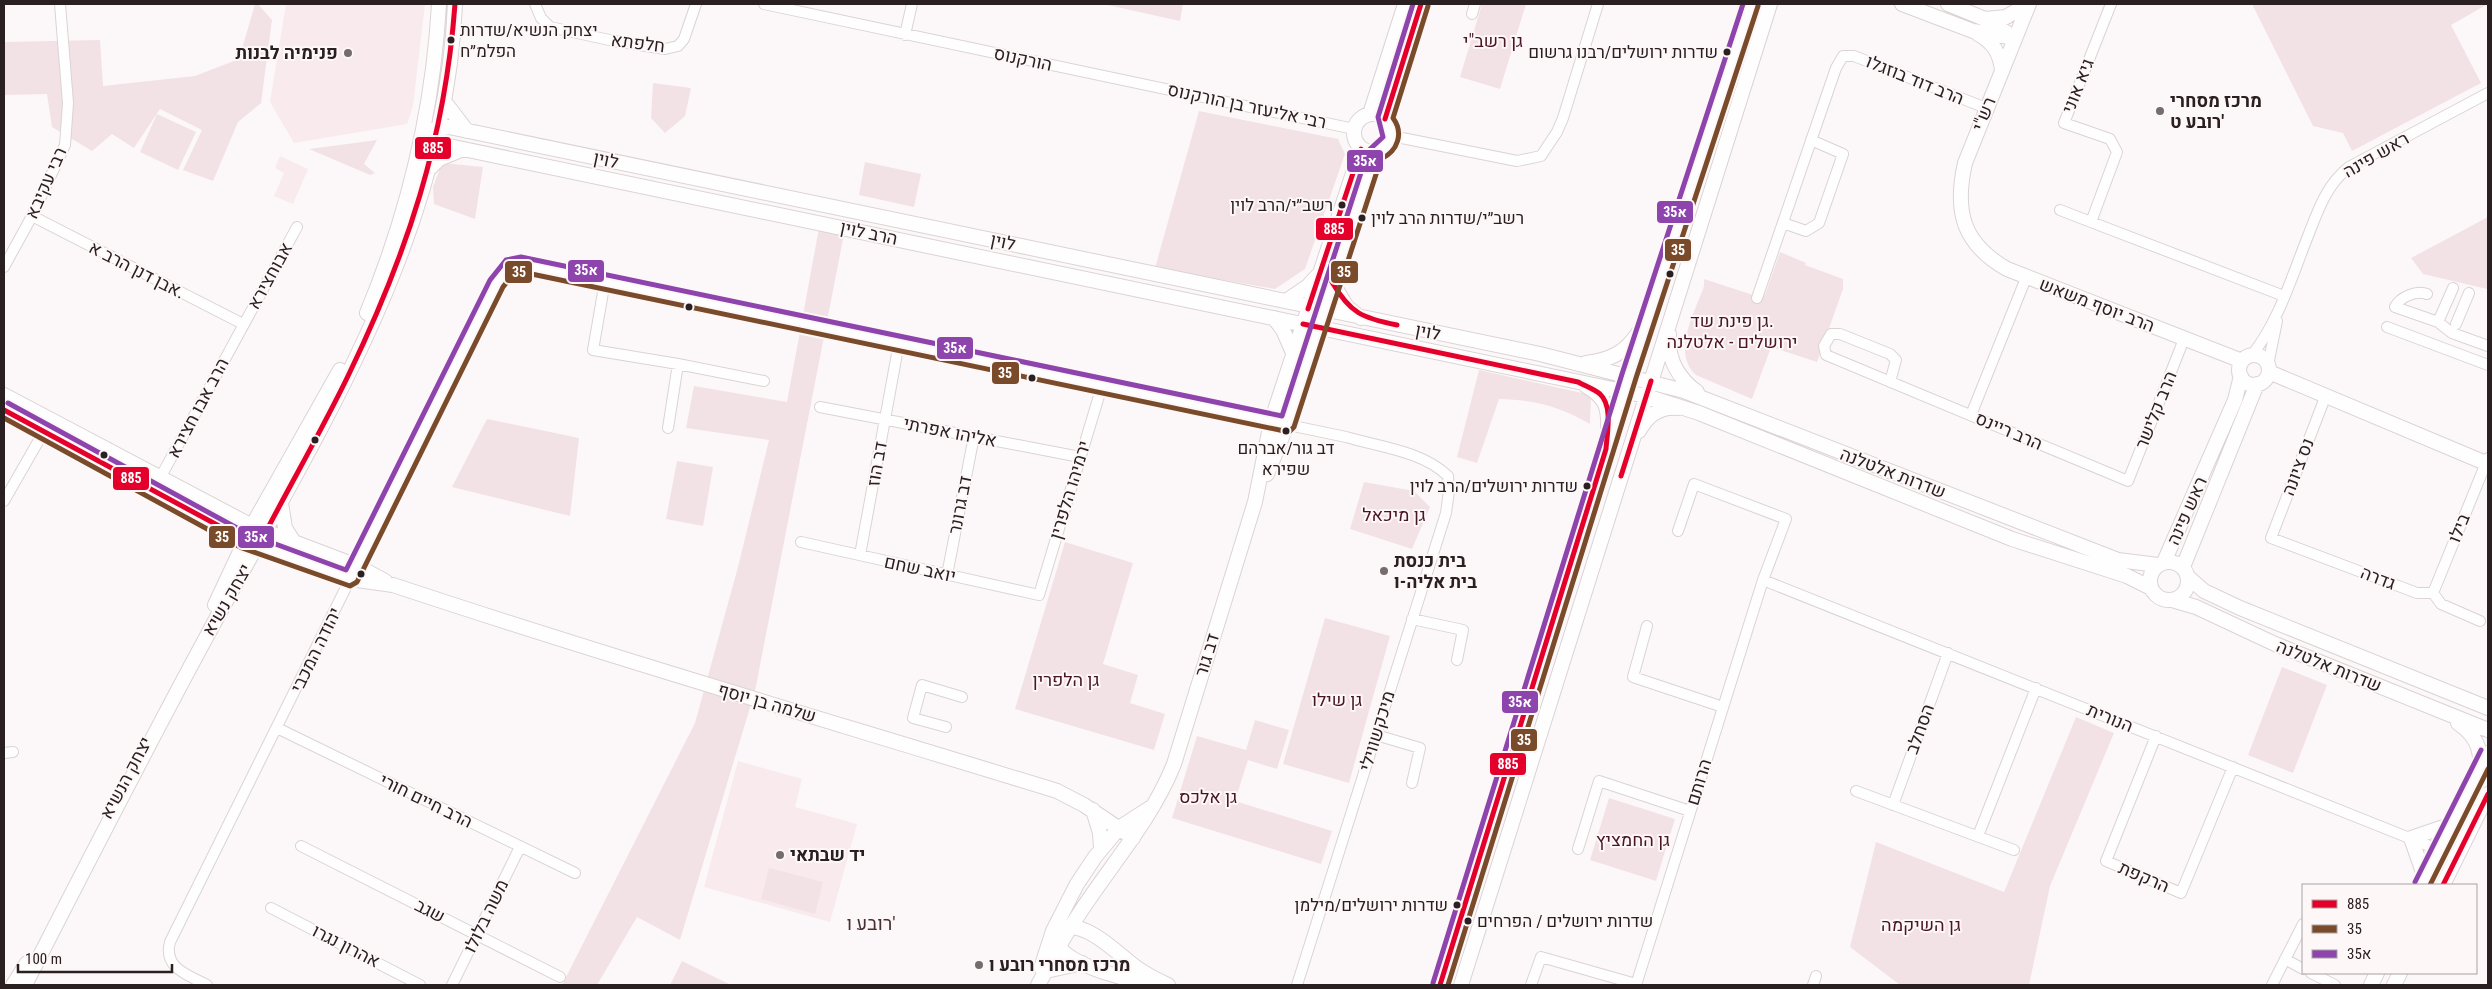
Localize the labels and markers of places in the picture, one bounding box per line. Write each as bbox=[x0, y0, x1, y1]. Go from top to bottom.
place label: יצחק הנשיא/שדרות הפלמ״ח bbox=[460, 20, 598, 61]
marker: יצחק הנשיא/שדרות הפלמ״ח bbox=[446, 35, 456, 45]
place label: פנימיה לבנות bbox=[236, 42, 338, 63]
place label: שדרות ירושלים/רבנו גרשום bbox=[1528, 42, 1718, 62]
marker: פנימיה לבנות bbox=[342, 47, 354, 59]
marker: שדרות ירושלים/רבנו גרשום bbox=[1722, 47, 1732, 57]
place label: מרכז מסחרי רובע ט' bbox=[2170, 90, 2262, 132]
marker: מרכז מסחרי רובע ט' bbox=[2154, 105, 2166, 117]
place label: רשב״י/הרב לוין bbox=[1230, 195, 1333, 215]
marker: רשב״י/הרב לוין bbox=[1337, 200, 1347, 210]
place label: רשב״י/שדרות הרב לוין bbox=[1371, 208, 1524, 228]
marker: רשב״י/שדרות הרב לוין bbox=[1357, 213, 1367, 223]
unlabelled marker bbox=[1665, 269, 1675, 279]
unlabelled marker bbox=[684, 302, 694, 312]
unlabelled marker bbox=[1027, 373, 1037, 383]
marker: דב גור/אברהם שפירא bbox=[1281, 426, 1291, 436]
unlabelled marker bbox=[310, 435, 320, 445]
place label: דב גור/אברהם שפירא bbox=[1238, 438, 1335, 479]
unlabelled marker bbox=[99, 450, 109, 460]
place label: שדרות ירושלים/הרב לוין bbox=[1410, 476, 1578, 496]
marker: שדרות ירושלים/הרב לוין bbox=[1582, 481, 1592, 491]
place label: בית כנסת בית אליה-ו bbox=[1394, 550, 1477, 592]
marker: בית כנסת בית אליה-ו bbox=[1378, 565, 1390, 577]
unlabelled marker bbox=[356, 569, 366, 579]
place label: יד שבתאי bbox=[790, 844, 865, 865]
marker: יד שבתאי bbox=[774, 849, 786, 861]
place label: שדרות ירושלים/מילמן bbox=[1295, 895, 1448, 915]
marker: שדרות ירושלים/מילמן bbox=[1452, 900, 1462, 910]
place label: שדרות ירושלים / הפרחים bbox=[1477, 911, 1653, 931]
marker: שדרות ירושלים / הפרחים bbox=[1463, 916, 1473, 926]
place label: מרכז מסחרי רובע ו bbox=[989, 954, 1131, 975]
marker: מרכז מסחרי רובע ו bbox=[973, 959, 985, 971]

